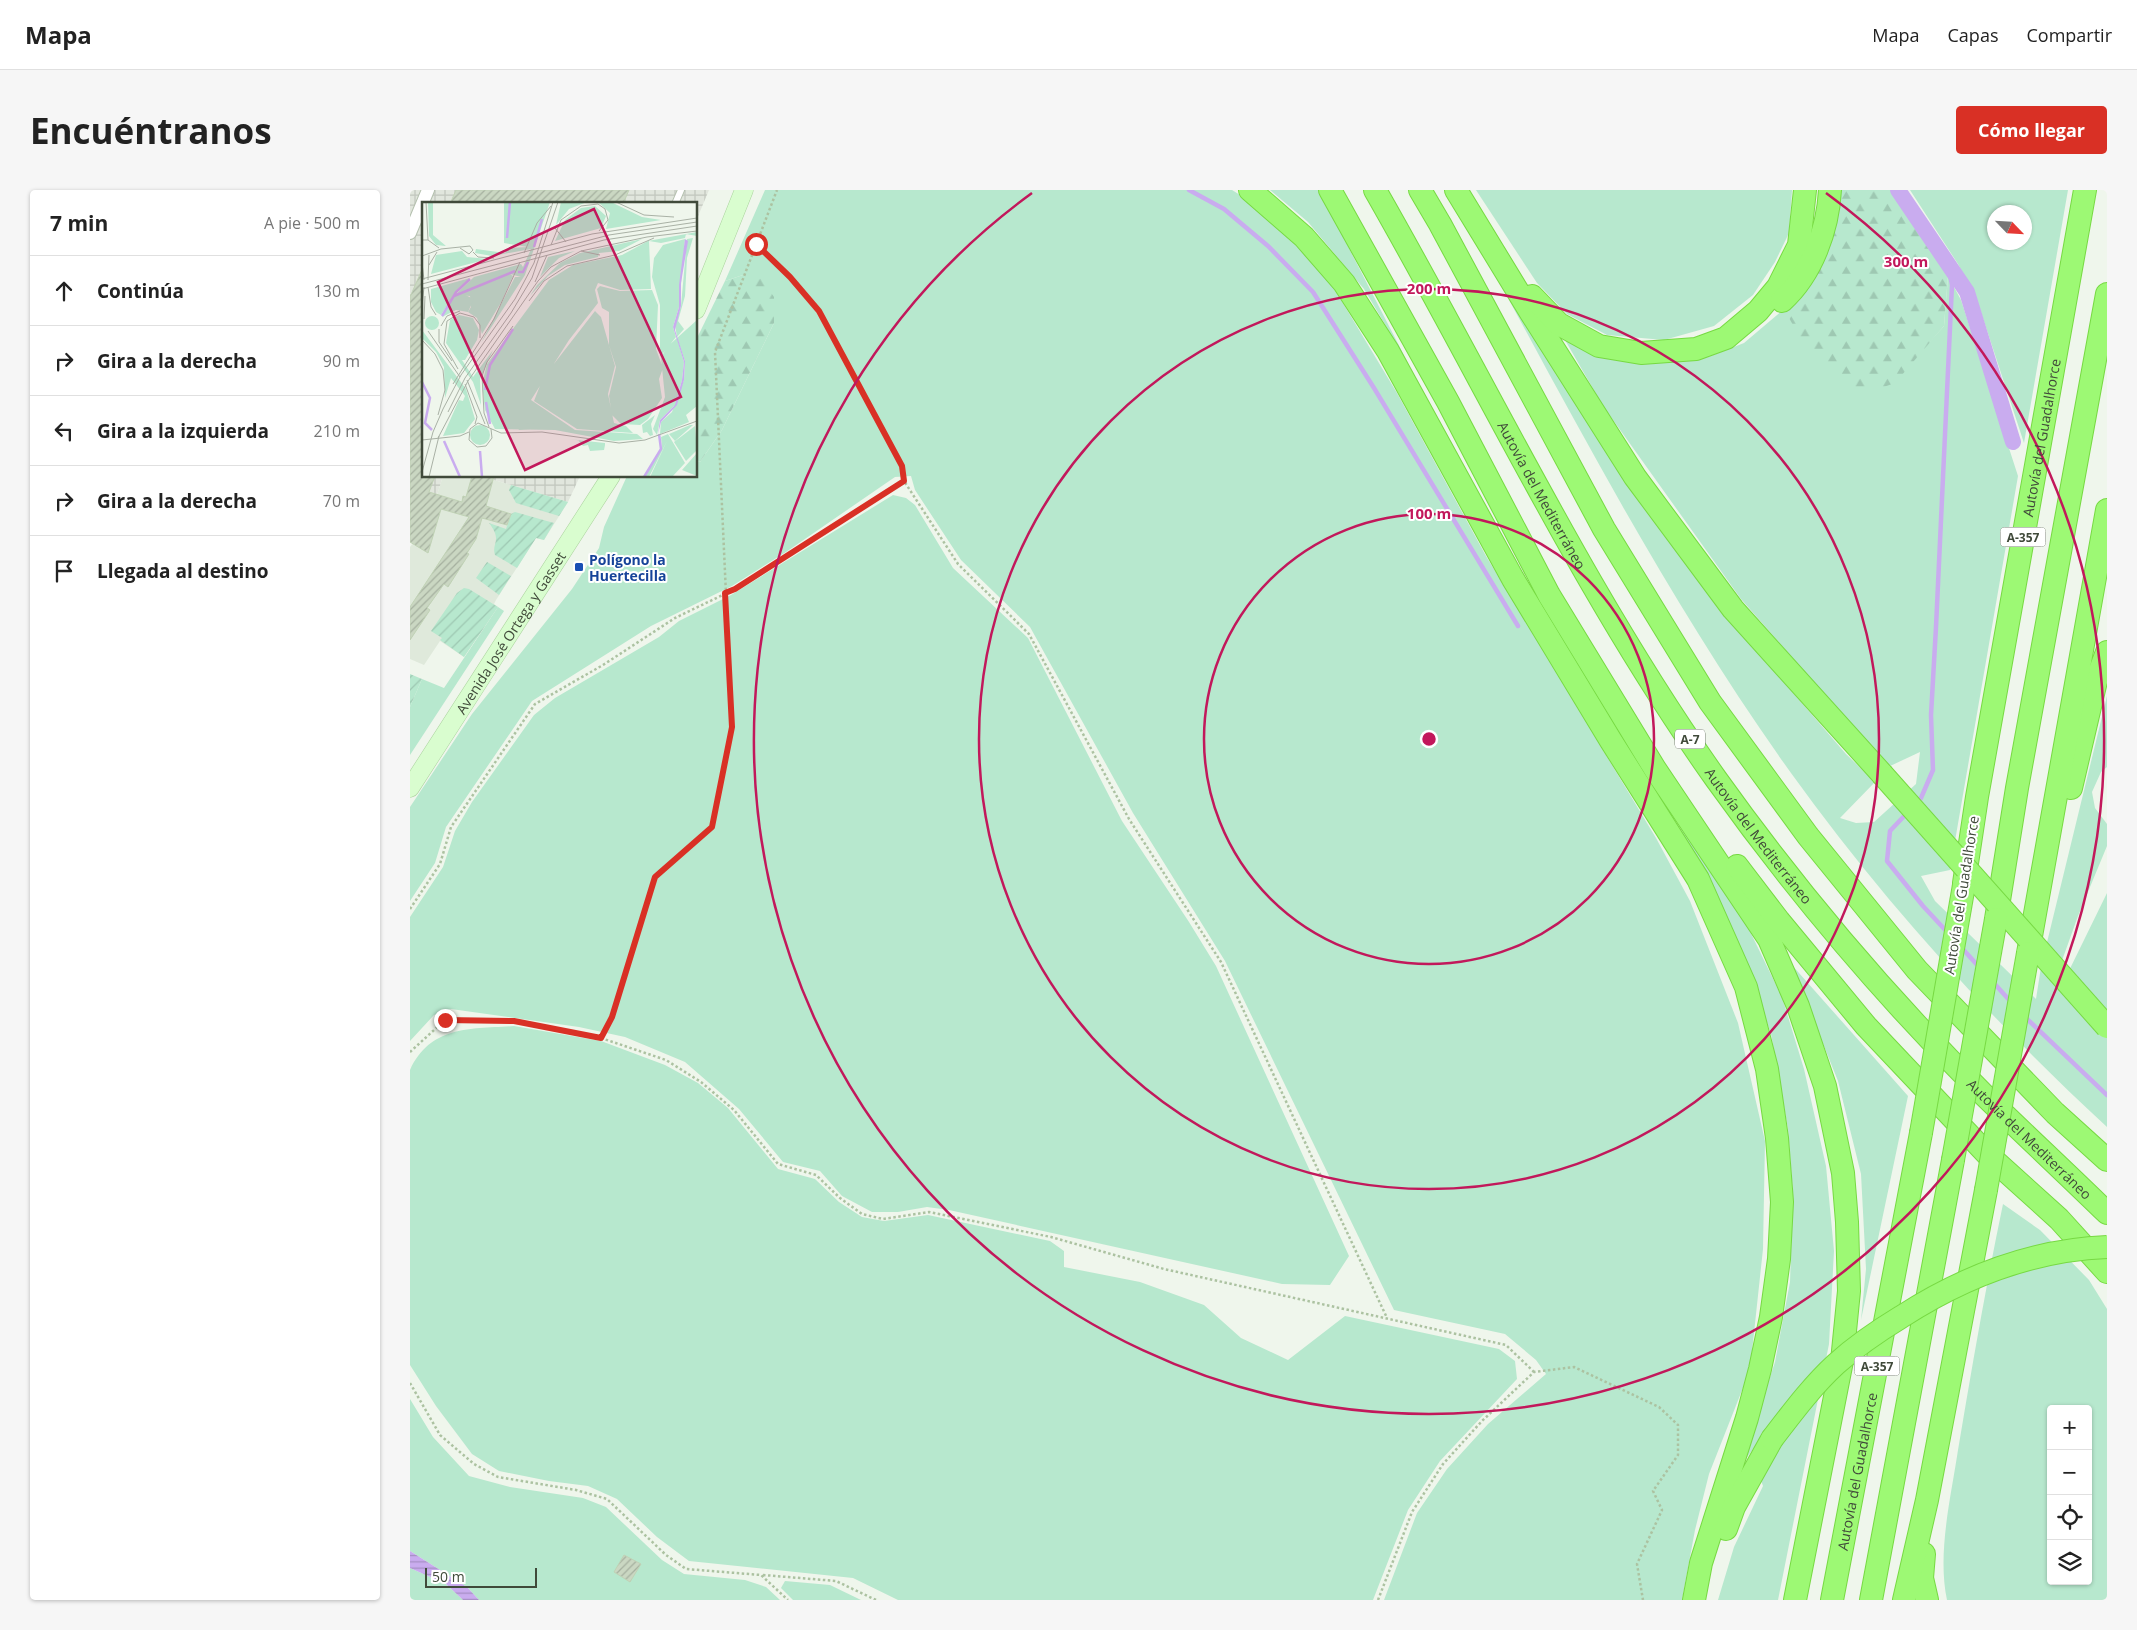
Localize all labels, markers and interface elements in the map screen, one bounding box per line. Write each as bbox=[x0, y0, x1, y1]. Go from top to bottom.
text: Mapa bbox=[25, 18, 92, 51]
text: Mapa bbox=[1872, 23, 1920, 47]
text: Capas bbox=[1948, 23, 1998, 47]
text: Compartir bbox=[2026, 23, 2112, 47]
button: Cómo llegar bbox=[1956, 106, 2107, 154]
text: Encuéntranos bbox=[30, 107, 272, 154]
inset map bbox=[422, 202, 698, 478]
north arrow bbox=[1987, 205, 2032, 250]
text: 7 min bbox=[50, 209, 108, 237]
text: A pie · 500 m bbox=[264, 212, 360, 234]
route start bbox=[745, 233, 768, 256]
text: 300 m bbox=[1884, 251, 1928, 271]
icon: ahead bbox=[50, 277, 78, 305]
text: Continúa bbox=[97, 278, 184, 304]
text: 200 m bbox=[1407, 278, 1451, 298]
text: 130 m bbox=[314, 280, 360, 302]
icon: right bbox=[50, 347, 78, 375]
text: Gira a la derecha bbox=[97, 348, 257, 374]
text: 90 m bbox=[323, 350, 360, 372]
street label: Autovía del Guadalhorce bbox=[2018, 357, 2064, 518]
icon: left bbox=[50, 417, 78, 445]
text: Gira a la izquierda bbox=[97, 418, 269, 444]
street label: Autovía del Mediterráneo bbox=[1494, 418, 1591, 572]
text: 210 m bbox=[314, 420, 360, 442]
icon: right bbox=[50, 487, 78, 515]
text: Gira a la derecha bbox=[97, 488, 257, 514]
text: 70 m bbox=[323, 490, 360, 512]
text: 100 m bbox=[1407, 503, 1451, 523]
road number: A-357 bbox=[2000, 528, 2046, 547]
street label: Avenida José Ortega y Gasset bbox=[451, 548, 570, 717]
place label: Polígono la Huertecilla bbox=[589, 550, 666, 585]
icon: arrive bbox=[50, 557, 78, 585]
text: Llegada al destino bbox=[97, 558, 269, 584]
marker: Polígono la Huertecilla bbox=[573, 561, 585, 573]
centre of rings bbox=[1420, 730, 1438, 748]
road number: A-7 bbox=[1675, 730, 1705, 748]
street label: Autovía del Mediterráneo bbox=[1701, 764, 1817, 907]
street label: Autovía del Guadalhorce bbox=[1939, 814, 1983, 976]
route end bbox=[434, 1009, 457, 1032]
street label: Autovía del Mediterráneo bbox=[1963, 1074, 2096, 1203]
road number: A-357 bbox=[1854, 1356, 1900, 1376]
street label: Autovía del Guadalhorce bbox=[1832, 1391, 1881, 1552]
map controls bbox=[2047, 1405, 2092, 1585]
button: + bbox=[2047, 1405, 2092, 1450]
button: − bbox=[2047, 1450, 2092, 1495]
button: locate bbox=[2047, 1495, 2092, 1540]
button: layers bbox=[2047, 1540, 2092, 1585]
scale bar bbox=[425, 1565, 538, 1588]
text: 50 m bbox=[432, 1567, 465, 1586]

